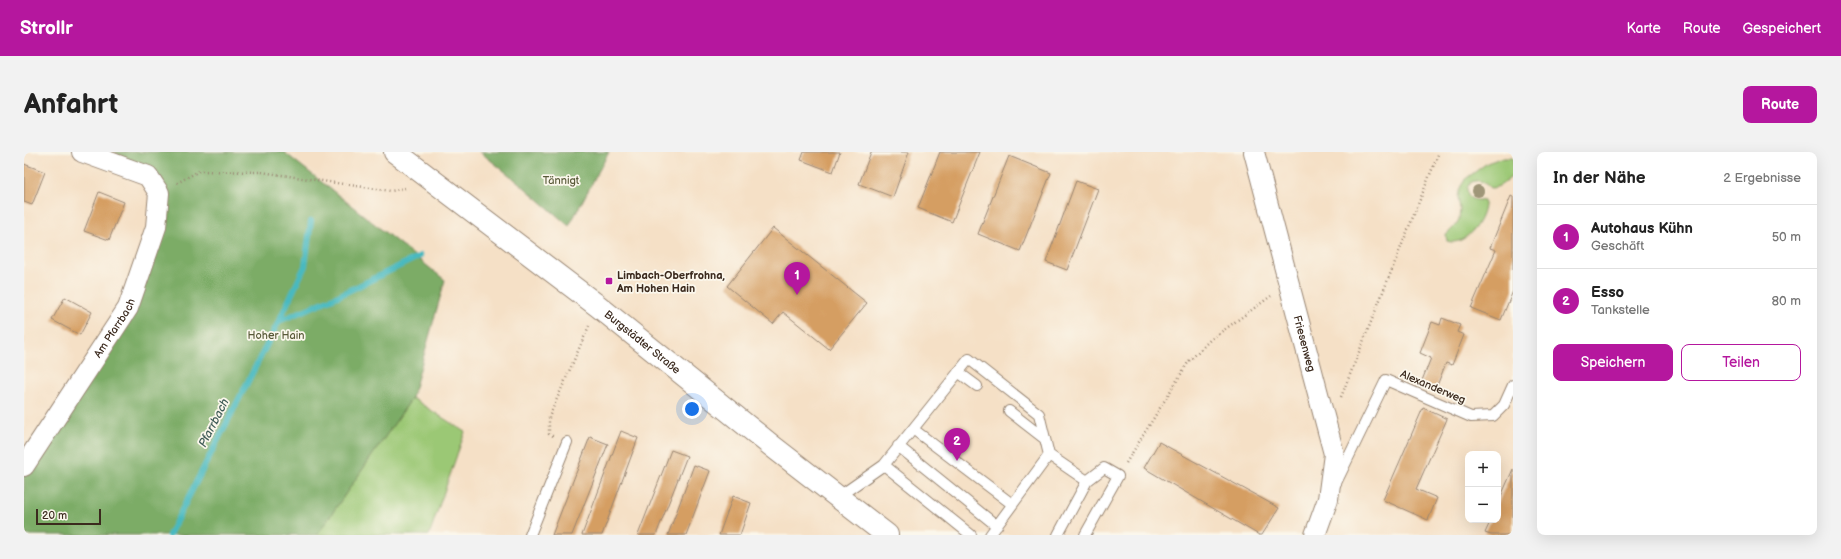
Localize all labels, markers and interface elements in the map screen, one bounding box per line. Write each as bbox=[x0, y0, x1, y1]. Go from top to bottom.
text: Strollr bbox=[20, 17, 73, 40]
text: Karte bbox=[1627, 20, 1661, 37]
text: Route bbox=[1683, 20, 1721, 37]
text: Gespeichert bbox=[1743, 20, 1821, 37]
button: Route bbox=[1743, 86, 1817, 123]
text: Anfahrt bbox=[24, 88, 118, 121]
text: In der Nähe bbox=[1553, 168, 1646, 188]
text: 2 Ergebnisse bbox=[1723, 170, 1801, 186]
park label: Tännigt bbox=[543, 174, 580, 187]
text: Autohaus Kühn bbox=[1591, 219, 1693, 238]
text: 1 bbox=[1563, 229, 1569, 245]
text: 50 m bbox=[1772, 229, 1801, 245]
text: Geschäft bbox=[1591, 238, 1644, 254]
pin: 1 bbox=[784, 262, 810, 295]
place label: Limbach-Oberfrohna, Am Hohen Hain bbox=[616, 269, 725, 295]
marker: Limbach-Oberfrohna, Am Hohen Hain bbox=[604, 276, 614, 286]
text: Esso bbox=[1591, 283, 1624, 302]
text: 2 bbox=[1562, 293, 1570, 309]
text: 80 m bbox=[1772, 293, 1801, 309]
street label: Am Pfarrbach bbox=[91, 297, 137, 360]
text: Tankstelle bbox=[1591, 302, 1650, 318]
street label: Burgstädter Straße bbox=[602, 307, 684, 377]
street label: Friesenweg bbox=[1291, 314, 1318, 373]
park label: Hoher Hain bbox=[248, 329, 304, 342]
button: Speichern bbox=[1553, 344, 1673, 381]
button: Teilen bbox=[1681, 344, 1801, 381]
street label: Alexanderweg bbox=[1398, 367, 1468, 407]
water label: Pfarrbach bbox=[195, 396, 233, 450]
your location bbox=[682, 399, 702, 419]
pin: 2 bbox=[944, 428, 970, 461]
map controls bbox=[1465, 451, 1501, 523]
button: + bbox=[1465, 451, 1501, 487]
button: − bbox=[1465, 487, 1501, 523]
scale bar bbox=[36, 507, 101, 526]
text: 20 m bbox=[42, 509, 67, 522]

